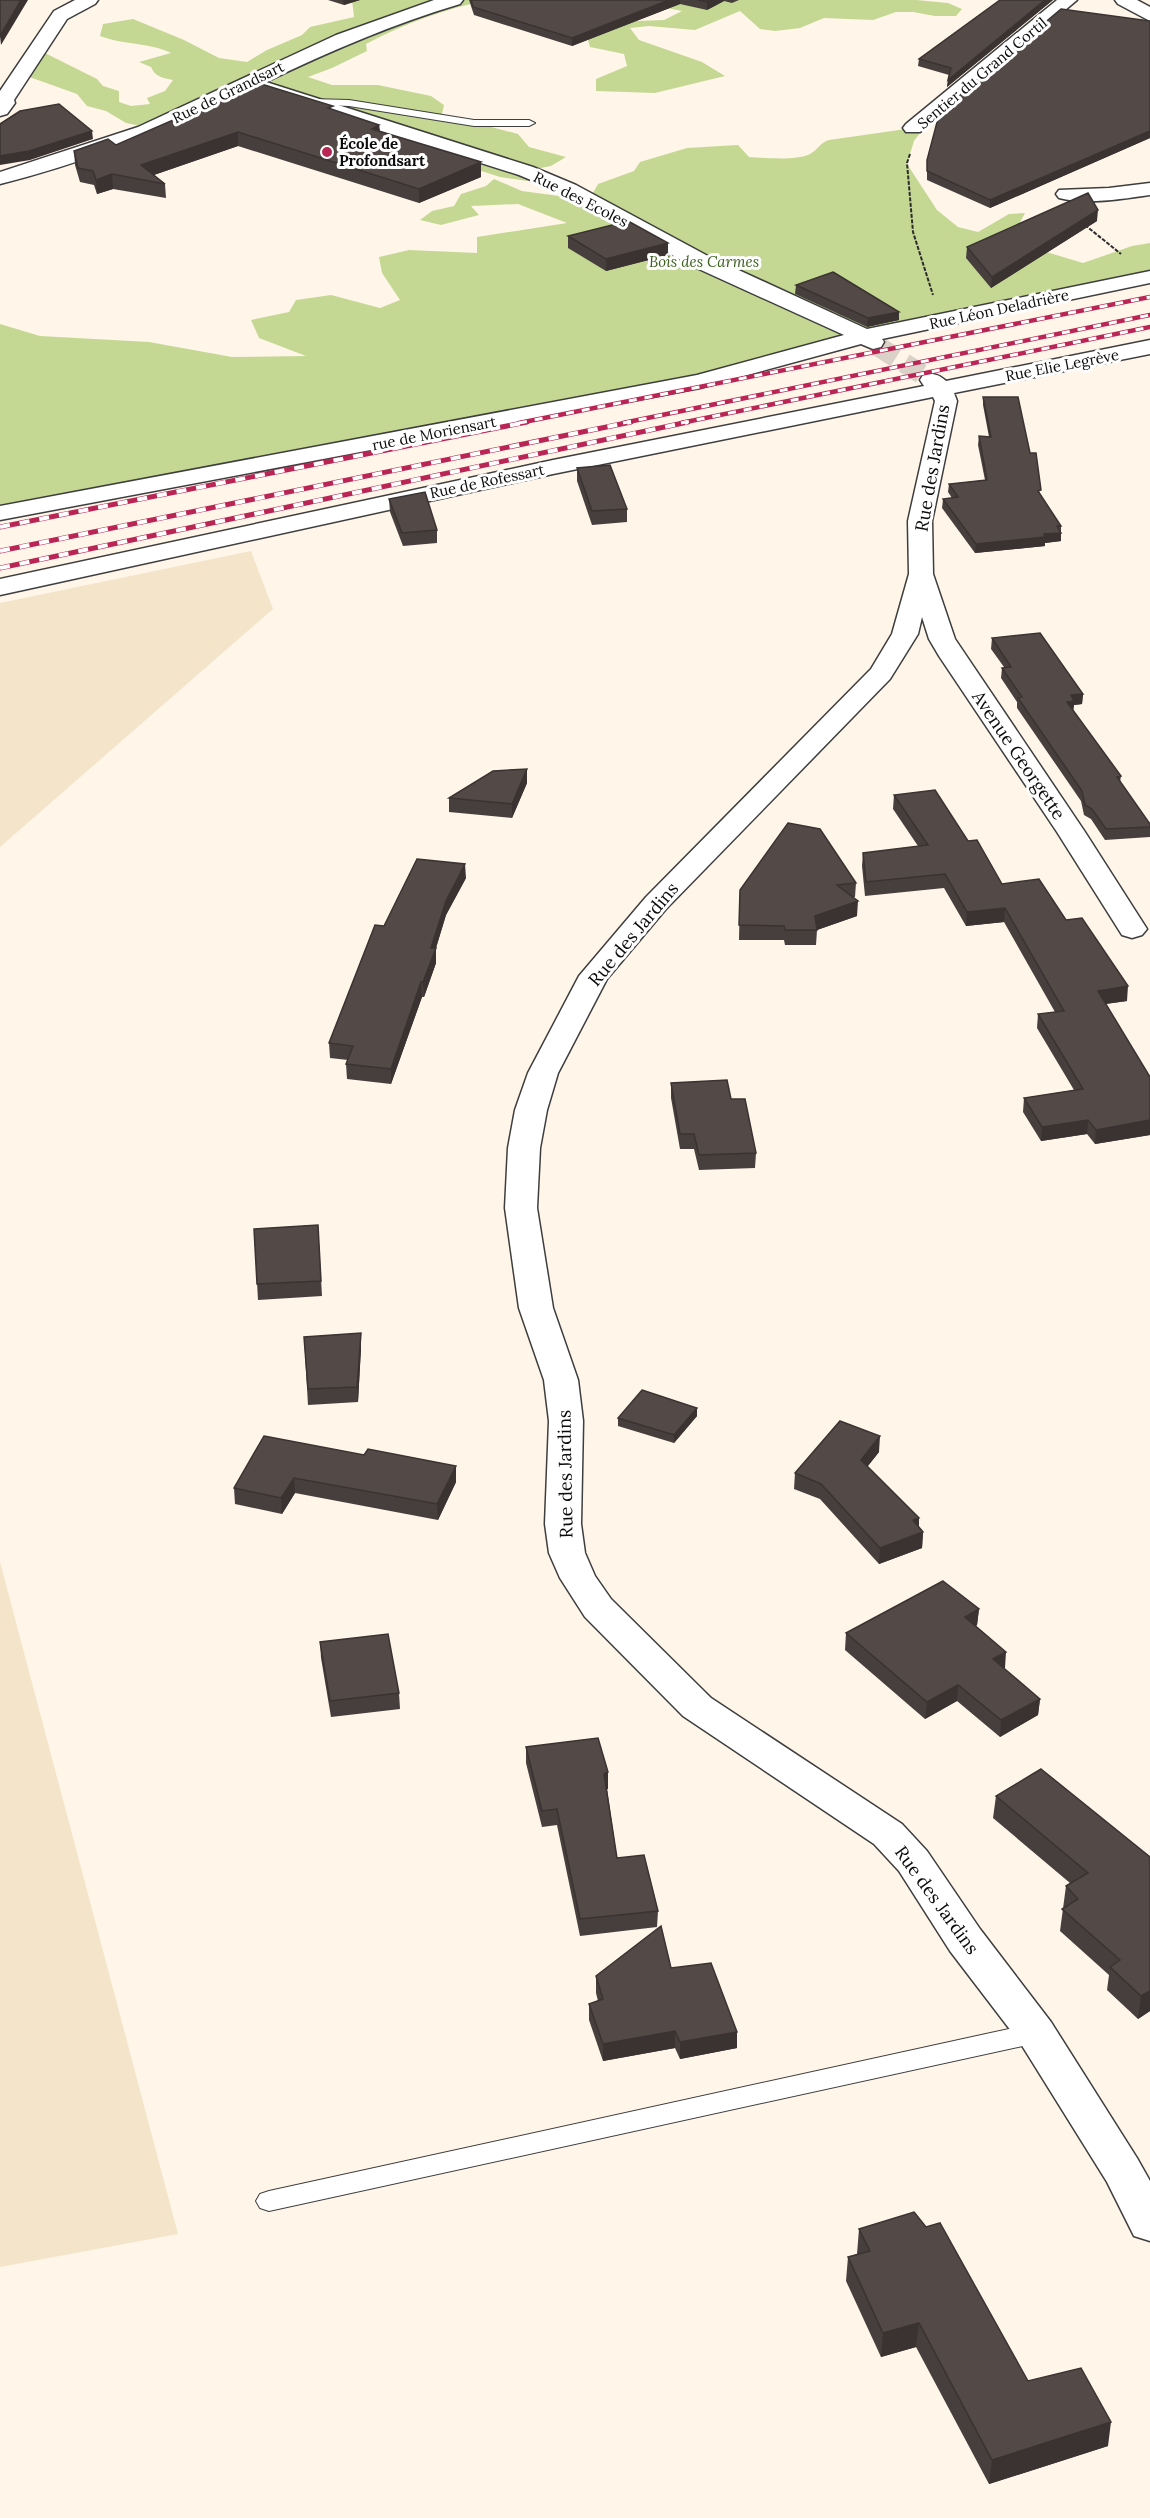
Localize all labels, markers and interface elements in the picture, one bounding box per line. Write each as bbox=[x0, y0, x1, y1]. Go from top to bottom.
street label: Sentier du Grand Cortil bbox=[913, 13, 1051, 133]
street label: Rue de Grandsart bbox=[169, 57, 287, 127]
place label: École de Profondsart bbox=[339, 134, 426, 170]
marker: École de Profondsart bbox=[320, 145, 334, 159]
street label: Rue des Ecoles bbox=[531, 167, 632, 231]
park label: Bois des Carmes bbox=[649, 252, 759, 271]
street label: Rue Léon Deladrière bbox=[927, 285, 1071, 333]
street label: Rue Elie Legrève bbox=[1004, 345, 1120, 385]
street label: Rue des Jardins bbox=[910, 403, 954, 533]
street label: rue de Moriensart bbox=[370, 412, 498, 454]
street label: Rue de Rofessart bbox=[428, 460, 546, 502]
street label: Avenue Georgette bbox=[967, 685, 1071, 824]
street label: Rue des Jardins bbox=[583, 877, 683, 991]
street label: Rue des Jardins bbox=[552, 1410, 578, 1538]
street label: Rue des Jardins bbox=[890, 1841, 984, 1959]

